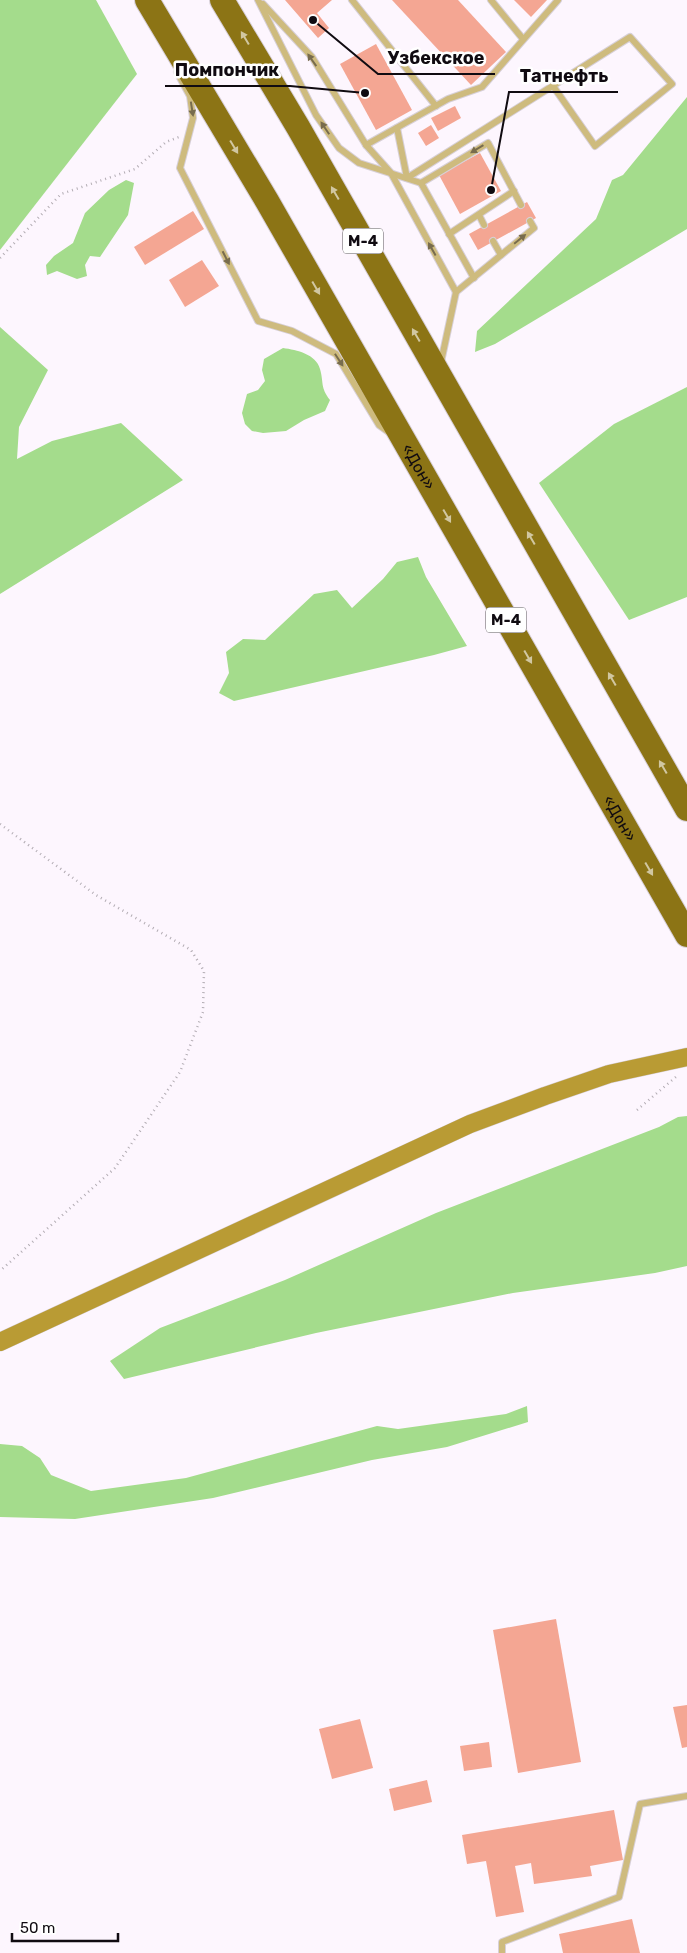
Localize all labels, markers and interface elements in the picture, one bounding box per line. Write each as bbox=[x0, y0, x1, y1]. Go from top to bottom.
one-way arrow bbox=[240, 31, 249, 44]
callout: Узбекское bbox=[378, 41, 495, 74]
text: Узбекское bbox=[388, 47, 485, 69]
callout: Помпончик bbox=[165, 53, 290, 86]
one-way arrow bbox=[307, 54, 318, 67]
text: Помпончик bbox=[175, 59, 279, 81]
callout: Татнефть bbox=[509, 59, 618, 92]
text: Татнефть bbox=[520, 65, 608, 87]
one-way arrow bbox=[188, 101, 196, 117]
one-way arrow bbox=[320, 121, 330, 134]
one-way arrow bbox=[230, 141, 239, 154]
one-way arrow bbox=[470, 145, 483, 154]
one-way arrow bbox=[331, 187, 340, 200]
road number: М-4 bbox=[343, 228, 383, 254]
one-way arrow bbox=[514, 234, 527, 245]
one-way arrow bbox=[428, 242, 436, 257]
one-way arrow bbox=[222, 251, 230, 266]
one-way arrow bbox=[312, 280, 320, 295]
one-way arrow bbox=[411, 328, 420, 341]
one-way arrow bbox=[335, 354, 344, 367]
street label: «Дон» bbox=[398, 440, 439, 493]
one-way arrow bbox=[443, 509, 451, 524]
one-way arrow bbox=[527, 531, 536, 544]
road number: М-4 bbox=[486, 608, 526, 632]
one-way arrow bbox=[523, 651, 532, 664]
one-way arrow bbox=[608, 672, 617, 685]
one-way arrow bbox=[658, 760, 667, 774]
street label: «Дон» bbox=[599, 792, 640, 845]
one-way arrow bbox=[644, 862, 653, 875]
scale bar bbox=[12, 1910, 119, 1942]
text: 50 m bbox=[20, 1919, 55, 1937]

